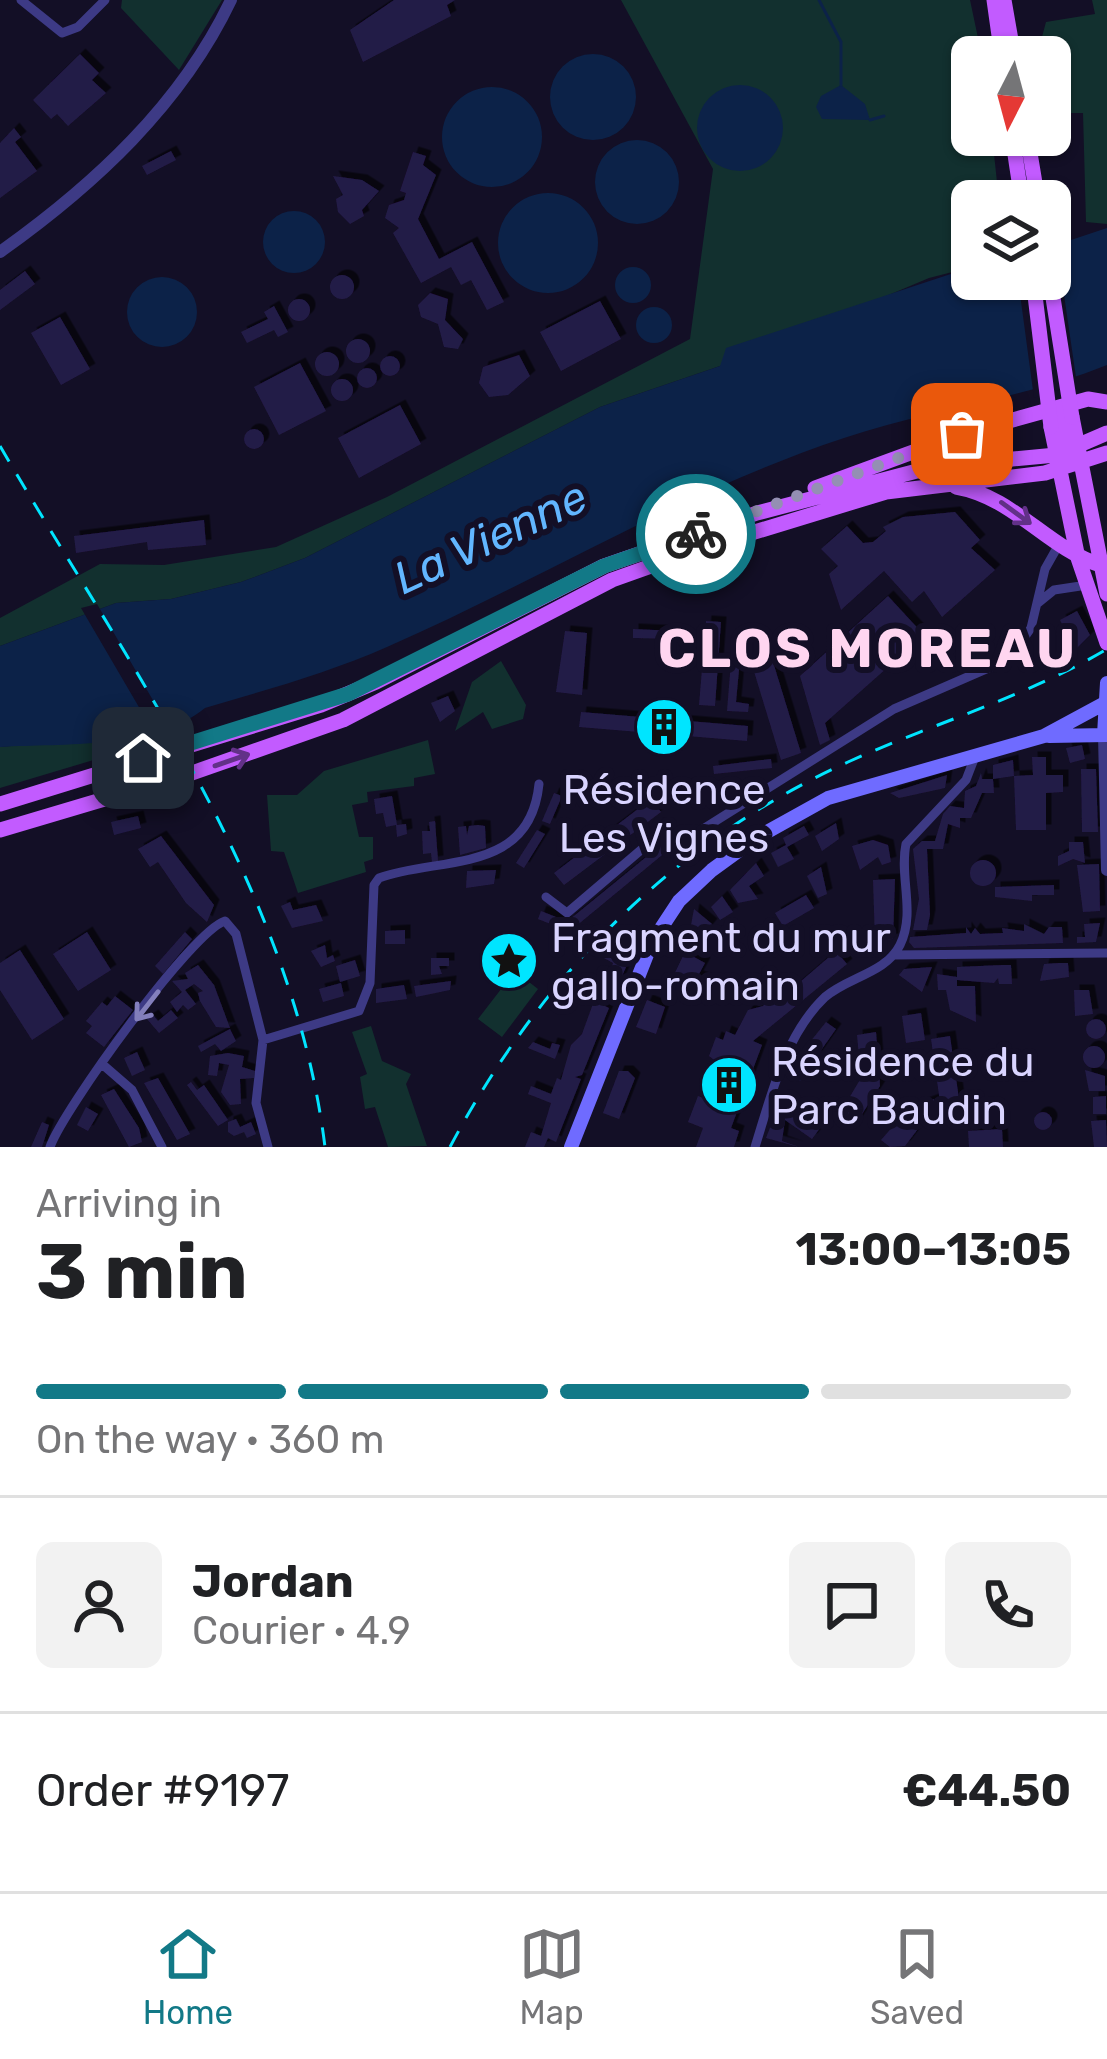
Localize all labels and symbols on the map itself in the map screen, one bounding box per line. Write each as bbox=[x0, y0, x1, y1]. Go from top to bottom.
north arrow bbox=[951, 36, 1071, 156]
pin bbox=[911, 383, 1013, 485]
water label: La Vienne bbox=[385, 470, 595, 605]
courier bbox=[636, 474, 756, 594]
one-way arrow bbox=[999, 500, 1032, 526]
district label: CLOS MOREAU bbox=[658, 617, 1078, 681]
building icon: Résidence Les Vignes bbox=[633, 696, 695, 758]
pin bbox=[92, 707, 194, 809]
one-way arrow bbox=[213, 748, 250, 769]
place label: Résidence Les Vignes bbox=[559, 765, 769, 863]
place label: Fragment du mur gallo-romain bbox=[551, 913, 891, 1011]
place icon: Fragment du mur gallo-romain bbox=[478, 930, 540, 992]
one-way arrow bbox=[134, 990, 161, 1022]
place label: Résidence du Parc Baudin bbox=[771, 1037, 1035, 1135]
building icon: Résidence du Parc Baudin bbox=[698, 1054, 760, 1116]

